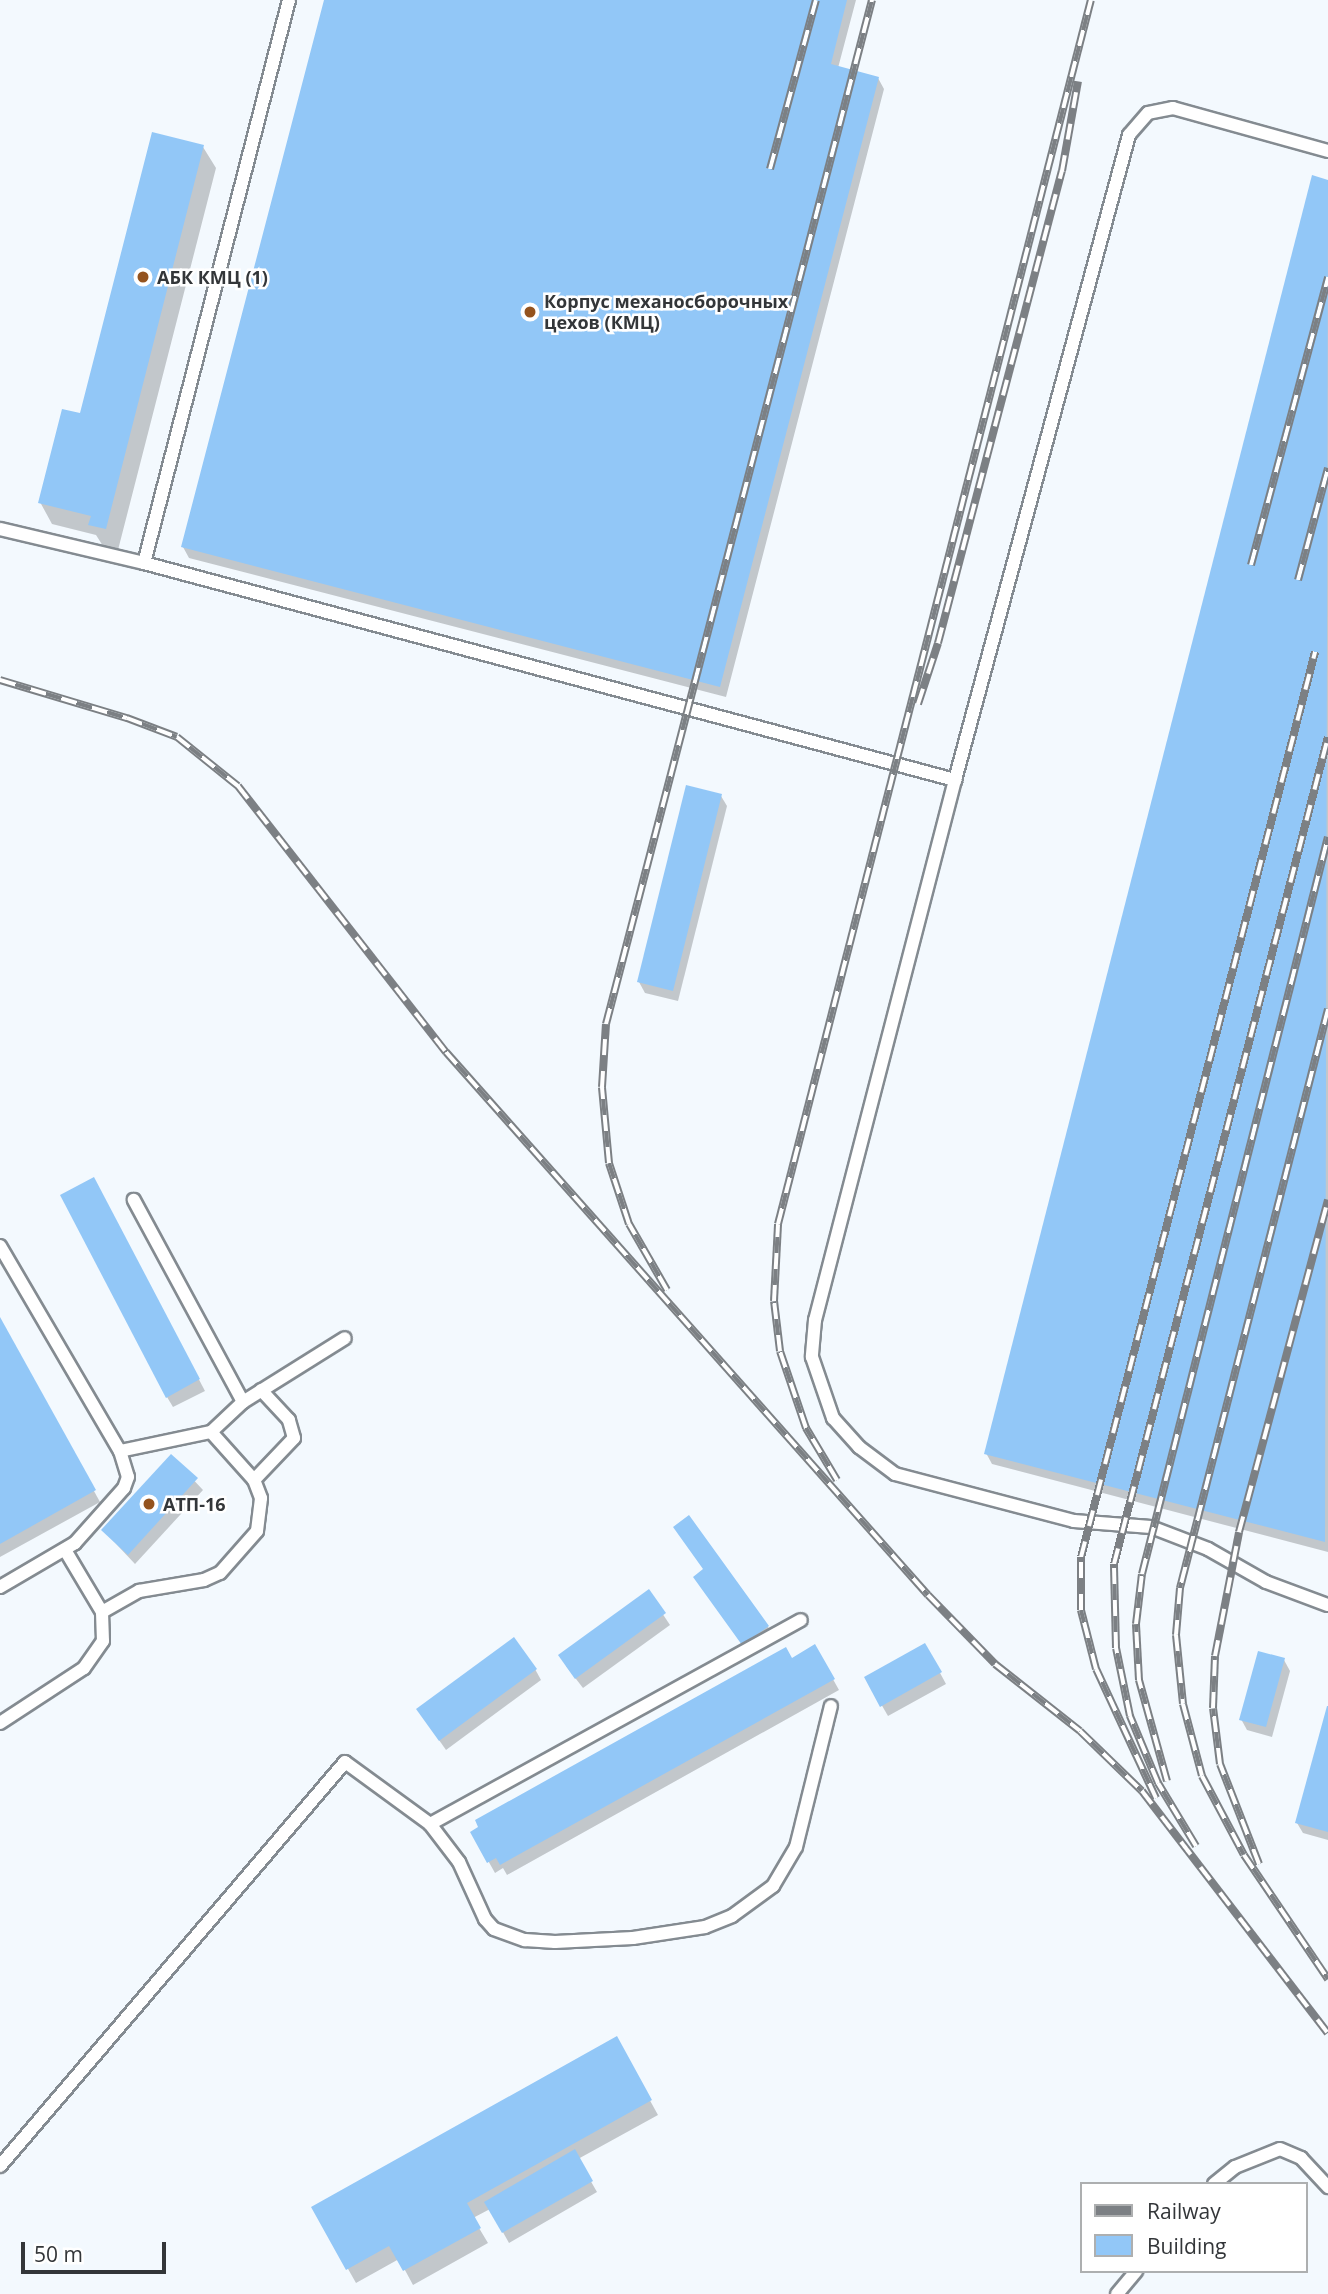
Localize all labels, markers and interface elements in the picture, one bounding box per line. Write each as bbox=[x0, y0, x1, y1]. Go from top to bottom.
place label: АБК КМЦ (1) bbox=[157, 266, 268, 288]
marker: АБК КМЦ (1) bbox=[135, 269, 151, 285]
place label: Корпус механосборочных цехов (КМЦ) bbox=[544, 291, 788, 334]
marker: Корпус механосборочных цехов (КМЦ) bbox=[522, 304, 538, 320]
place label: АТП-16 bbox=[163, 1493, 226, 1515]
marker: АТП-16 bbox=[141, 1496, 157, 1512]
legend bbox=[1080, 2182, 1307, 2273]
text: Railway bbox=[1147, 2197, 1221, 2225]
scale bar bbox=[24, 2228, 170, 2272]
text: Building bbox=[1147, 2232, 1226, 2260]
text: 50 m bbox=[34, 2240, 83, 2268]

